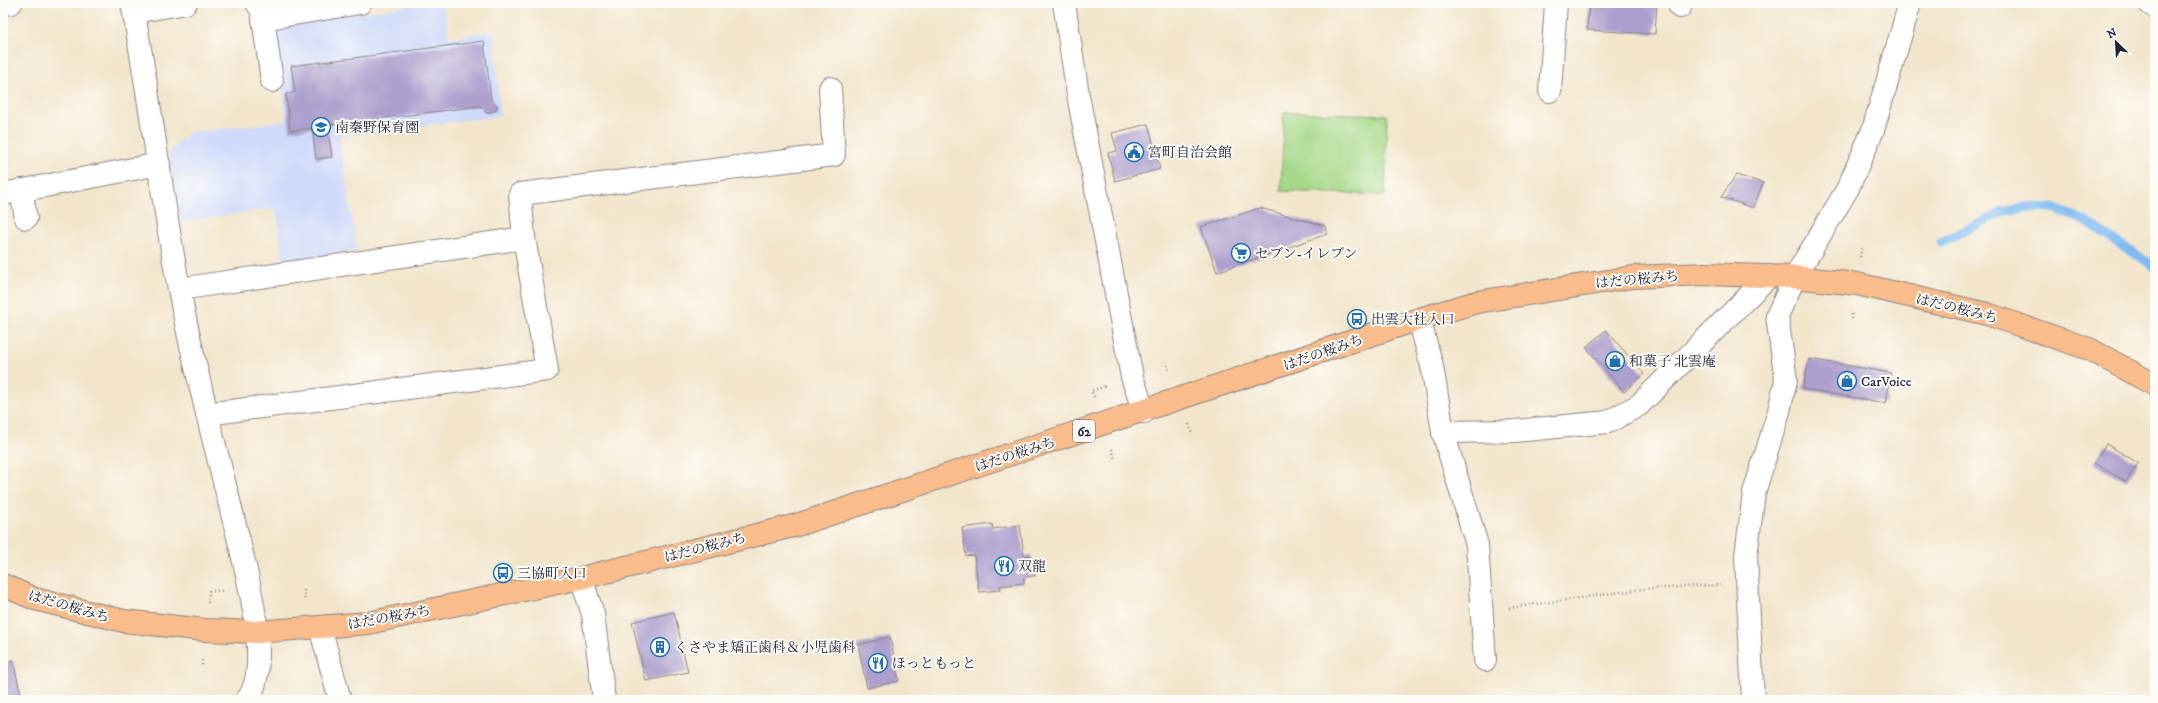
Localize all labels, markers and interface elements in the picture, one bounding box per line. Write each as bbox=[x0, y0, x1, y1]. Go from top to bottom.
north arrow bbox=[2096, 22, 2136, 62]
text: N bbox=[2105, 26, 2119, 42]
school or university icon: 南秦野保育園 bbox=[310, 116, 332, 138]
place label: 南秦野保育園 bbox=[335, 119, 419, 137]
public building icon: 宮町自治会館 bbox=[1123, 141, 1145, 163]
place label: 宮町自治会館 bbox=[1148, 144, 1232, 162]
supermarket icon: セブン-イレブン bbox=[1230, 242, 1252, 264]
place label: セブン-イレブン bbox=[1255, 245, 1358, 263]
street label: はだの桜みち bbox=[1594, 267, 1680, 293]
street label: はだの桜みち bbox=[1914, 290, 2000, 328]
bus stop icon: 出雲大社入口 bbox=[1346, 308, 1368, 330]
place label: 出雲大社入口 bbox=[1371, 311, 1455, 329]
street label: はだの桜みち bbox=[1281, 331, 1366, 375]
shop icon: 和菓子 北雲庵 bbox=[1604, 350, 1626, 372]
place label: 和菓子 北雲庵 bbox=[1629, 353, 1716, 371]
shop icon: CarVoice bbox=[1836, 370, 1858, 392]
place label: CarVoice bbox=[1861, 373, 1912, 391]
road number: 62 bbox=[1073, 420, 1095, 442]
street label: はだの桜みち bbox=[973, 433, 1058, 476]
street label: はだの桜みち bbox=[662, 529, 748, 567]
restaurant icon: 双龍 bbox=[993, 555, 1015, 577]
place label: 双龍 bbox=[1018, 558, 1046, 576]
bus stop icon: 三協町入口 bbox=[492, 562, 514, 584]
place label: 三協町入口 bbox=[517, 565, 587, 583]
street label: はだの桜みち bbox=[26, 587, 112, 627]
street label: はだの桜みち bbox=[346, 602, 432, 634]
building icon: くさやま矯正歯科＆小児歯科 bbox=[649, 636, 671, 658]
place label: くさやま矯正歯科＆小児歯科 bbox=[674, 639, 856, 657]
restaurant icon: ほっともっと bbox=[867, 652, 889, 674]
place label: ほっともっと bbox=[892, 655, 976, 673]

